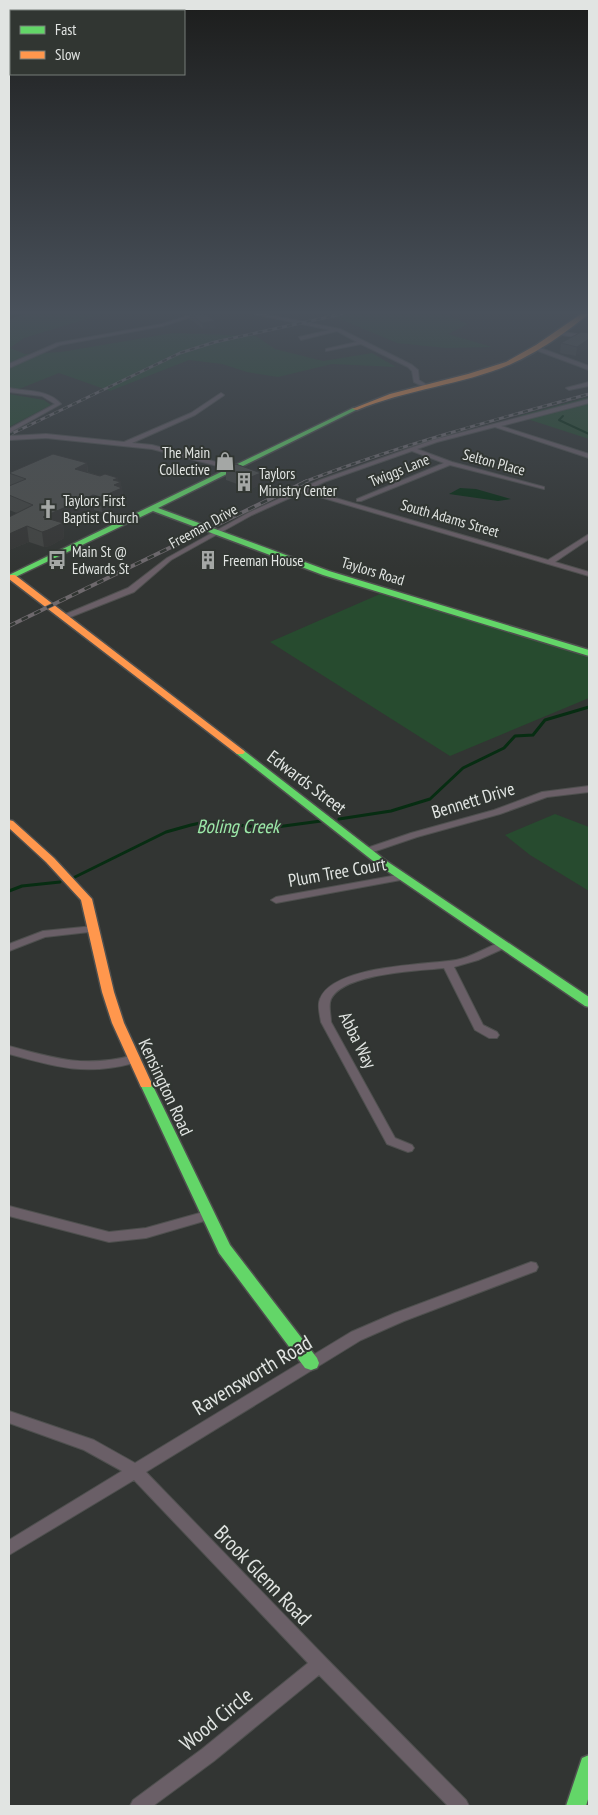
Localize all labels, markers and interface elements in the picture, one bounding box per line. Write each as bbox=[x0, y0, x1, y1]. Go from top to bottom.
legend bbox=[10, 10, 185, 75]
text: Fast bbox=[55, 20, 76, 39]
text: Slow bbox=[55, 45, 80, 64]
place label: The Main Collective bbox=[159, 443, 210, 479]
street label: Selton Place bbox=[461, 445, 527, 479]
street label: Twiggs Lane bbox=[366, 449, 432, 491]
shop icon: The Main Collective bbox=[214, 450, 236, 472]
place label: Taylors Ministry Center bbox=[259, 464, 338, 500]
building icon: Taylors Ministry Center bbox=[233, 471, 255, 493]
place label: Taylors First Baptist Church bbox=[63, 491, 138, 527]
street label: South Adams Street bbox=[399, 495, 501, 541]
church icon: Taylors First Baptist Church bbox=[37, 498, 59, 520]
street label: Freeman Drive bbox=[165, 499, 241, 553]
place label: Main St @ Edwards St bbox=[72, 542, 129, 578]
bus stop icon: Main St @ Edwards St bbox=[46, 549, 68, 571]
building icon: Freeman House bbox=[197, 549, 219, 571]
place label: Freeman House bbox=[223, 551, 303, 570]
street label: Taylors Road bbox=[339, 552, 407, 590]
street label: Edwards Street bbox=[263, 745, 351, 819]
street label: Bennett Drive bbox=[429, 776, 517, 824]
water label: Boling Creek bbox=[197, 814, 282, 838]
street label: Plum Tree Court bbox=[286, 852, 388, 892]
street label: Abba Way bbox=[334, 1008, 382, 1072]
street label: Kensington Road bbox=[134, 1035, 198, 1139]
street label: Ravensworth Road bbox=[187, 1329, 317, 1421]
street label: Brook Glenn Road bbox=[209, 1519, 317, 1631]
street label: Wood Circle bbox=[174, 1681, 258, 1757]

